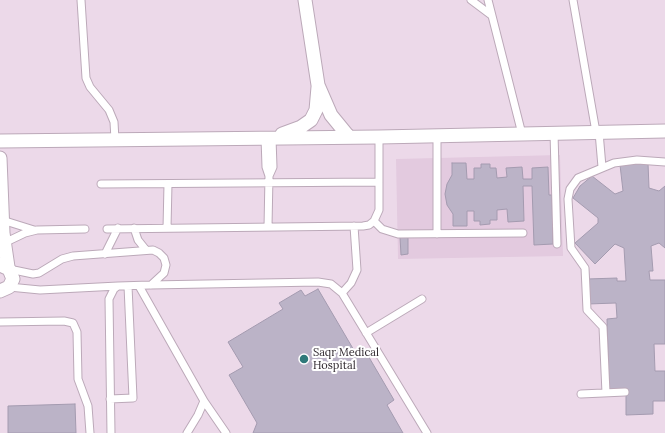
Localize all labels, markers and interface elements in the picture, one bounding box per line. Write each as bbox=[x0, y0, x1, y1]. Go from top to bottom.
place label: Saqr Medical Hospital bbox=[313, 346, 379, 372]
marker: Saqr Medical Hospital bbox=[298, 353, 310, 365]

